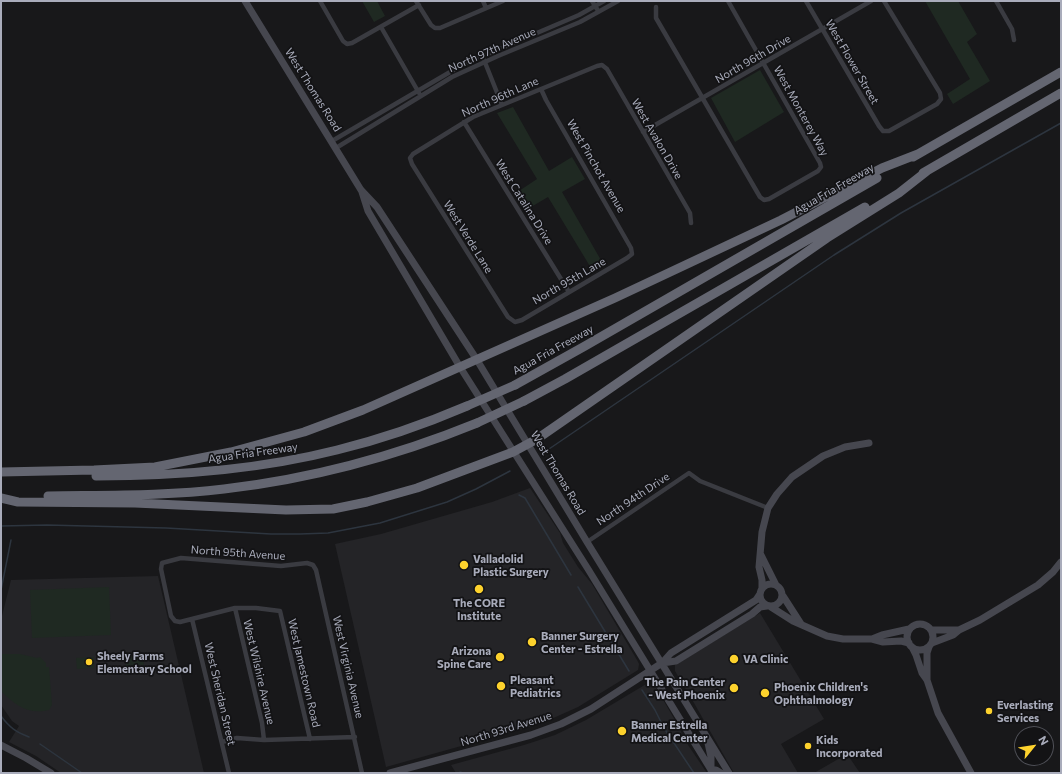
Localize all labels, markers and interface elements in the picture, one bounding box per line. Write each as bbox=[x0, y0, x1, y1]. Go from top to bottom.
street label: West Flower Street bbox=[822, 17, 882, 107]
street label: North 97th Avenue bbox=[446, 25, 538, 75]
street label: North 96th Drive bbox=[713, 32, 793, 86]
street label: West Thomas Road bbox=[282, 46, 344, 134]
street label: West Monterey Way bbox=[771, 64, 831, 158]
street label: North 96th Lane bbox=[460, 74, 540, 120]
street label: West Avalon Drive bbox=[629, 96, 685, 182]
street label: West Pinchot Avenue bbox=[564, 117, 628, 215]
street label: West Catalina Drive bbox=[493, 157, 555, 247]
street label: Agua Fria Freeway bbox=[792, 161, 876, 217]
street label: West Verde Lane bbox=[440, 198, 496, 276]
street label: North 95th Lane bbox=[530, 255, 608, 307]
street label: Agua Fria Freeway bbox=[510, 322, 596, 378]
street label: West Thomas Road bbox=[528, 428, 588, 518]
street label: Agua Fria Freeway bbox=[207, 440, 299, 466]
street label: North 94th Drive bbox=[594, 470, 672, 528]
street label: North 95th Avenue bbox=[190, 543, 286, 563]
place label: Valladolid Plastic Surgery bbox=[473, 552, 549, 578]
marker: Valladolid Plastic Surgery bbox=[458, 559, 470, 571]
marker: The CORE Institute bbox=[473, 583, 485, 595]
place label: The CORE Institute bbox=[453, 596, 505, 622]
street label: West Virginia Avenue bbox=[330, 614, 366, 720]
street label: West Jamestown Road bbox=[285, 617, 323, 729]
street label: West Wilshire Avenue bbox=[240, 618, 278, 726]
place label: Banner Surgery Center - Estrella bbox=[541, 629, 623, 655]
marker: Banner Surgery Center - Estrella bbox=[526, 636, 538, 648]
street label: West Sheridan Street bbox=[202, 641, 238, 747]
place label: Arizona Spine Care bbox=[437, 644, 491, 670]
place label: Sheely Farms Elementary School bbox=[97, 649, 192, 675]
marker: Arizona Spine Care bbox=[494, 651, 506, 663]
place label: VA Clinic bbox=[743, 652, 788, 666]
marker: VA Clinic bbox=[728, 653, 740, 665]
marker: Sheely Farms Elementary School bbox=[84, 657, 94, 667]
place label: Pleasant Pediatrics bbox=[510, 673, 561, 699]
place label: The Pain Center - West Phoenix bbox=[645, 675, 725, 701]
marker: Pleasant Pediatrics bbox=[495, 680, 507, 692]
place label: Phoenix Children's Ophthalmology bbox=[774, 680, 868, 706]
marker: The Pain Center - West Phoenix bbox=[728, 682, 740, 694]
marker: Phoenix Children's Ophthalmology bbox=[759, 687, 771, 699]
place label: Everlasting Services bbox=[997, 698, 1053, 724]
marker: Everlasting Services bbox=[984, 706, 994, 716]
street label: North 93rd Avenue bbox=[459, 709, 553, 749]
place label: Banner Estrella Medical Center bbox=[631, 718, 708, 744]
marker: Banner Estrella Medical Center bbox=[616, 725, 628, 737]
north arrow bbox=[1014, 726, 1054, 766]
place label: Kids Incorporated bbox=[816, 733, 882, 759]
text: N bbox=[1036, 733, 1052, 747]
marker: Kids Incorporated bbox=[803, 741, 813, 751]

